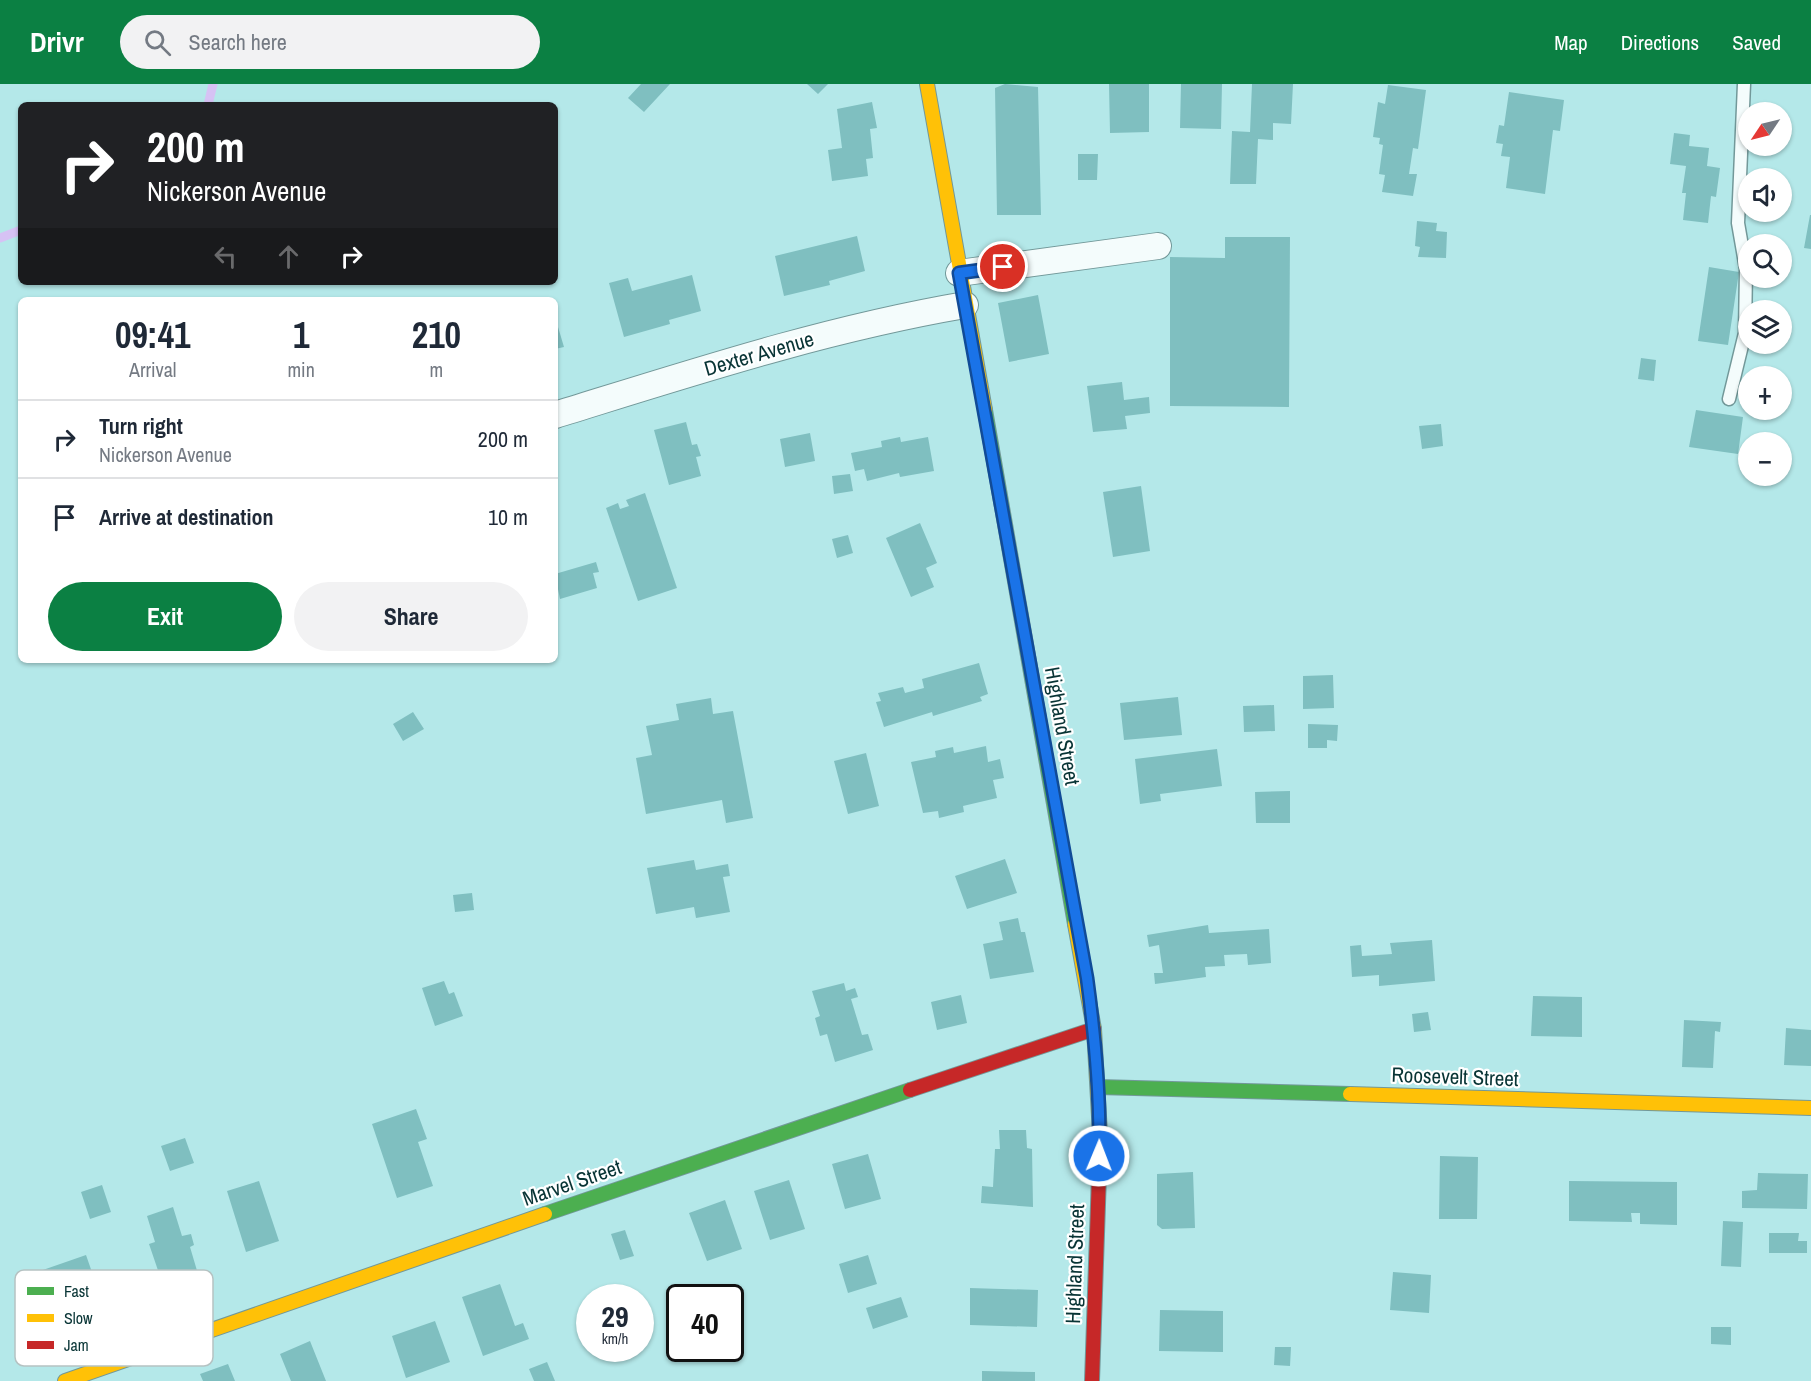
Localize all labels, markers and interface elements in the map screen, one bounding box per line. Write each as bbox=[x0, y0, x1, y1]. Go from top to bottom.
search box bbox=[120, 15, 540, 69]
text: Drivr bbox=[30, 23, 84, 61]
icon: search bbox=[141, 26, 174, 59]
text: Search here bbox=[189, 27, 287, 57]
text: Map bbox=[1554, 28, 1588, 57]
text: Directions bbox=[1621, 28, 1699, 57]
text: Saved bbox=[1732, 28, 1781, 57]
north arrow bbox=[1738, 102, 1792, 156]
map controls bbox=[1738, 102, 1792, 486]
text: 200 m bbox=[147, 119, 245, 175]
icon: right bbox=[48, 126, 126, 204]
button: sound bbox=[1738, 168, 1792, 222]
text: Nickerson Avenue bbox=[147, 173, 326, 209]
button: search bbox=[1738, 234, 1792, 288]
icon: left bbox=[209, 240, 242, 273]
icon: ahead bbox=[272, 240, 305, 273]
icon: right bbox=[335, 240, 368, 273]
pin bbox=[977, 241, 1028, 292]
icon: arrive bbox=[986, 250, 1019, 283]
button: layers bbox=[1738, 300, 1792, 354]
text: 09:41 bbox=[115, 311, 190, 359]
text: 1 bbox=[293, 311, 309, 359]
text: 210 bbox=[412, 311, 461, 359]
street label: Dexter Avenue bbox=[701, 324, 817, 383]
text: Arrival bbox=[129, 356, 176, 383]
text: min bbox=[287, 356, 315, 383]
text: m bbox=[430, 356, 443, 383]
button: + bbox=[1738, 366, 1792, 420]
text: Turn right bbox=[99, 411, 183, 441]
icon: right bbox=[48, 423, 81, 456]
text: 200 m bbox=[478, 424, 528, 454]
button: − bbox=[1738, 432, 1792, 486]
text: Nickerson Avenue bbox=[99, 441, 232, 468]
icon: arrive bbox=[48, 501, 81, 534]
text: Arrive at destination bbox=[99, 502, 273, 532]
text: 10 m bbox=[488, 502, 528, 532]
button: Exit bbox=[48, 582, 282, 651]
button: Share bbox=[294, 582, 528, 651]
street label: Highland Street bbox=[1038, 664, 1087, 788]
street label: Roosevelt Street bbox=[1391, 1060, 1519, 1093]
position arrow bbox=[1067, 1124, 1131, 1188]
street label: Marvel Street bbox=[519, 1152, 625, 1213]
street label: Highland Street bbox=[1058, 1203, 1091, 1324]
legend bbox=[15, 1270, 213, 1366]
text: Fast bbox=[64, 1280, 89, 1302]
speed limit sign: 40 bbox=[666, 1284, 744, 1362]
text: 29 bbox=[601, 1296, 629, 1336]
text: Slow bbox=[64, 1307, 93, 1329]
text: km/h bbox=[602, 1328, 628, 1349]
text: Jam bbox=[64, 1334, 89, 1356]

